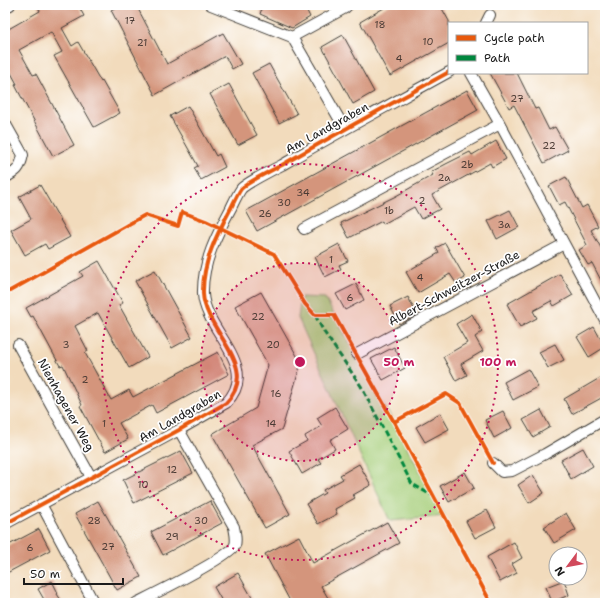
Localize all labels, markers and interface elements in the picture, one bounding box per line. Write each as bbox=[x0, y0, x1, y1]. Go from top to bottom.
house number: 17 bbox=[125, 14, 135, 27]
house number: 18 bbox=[374, 18, 386, 31]
legend bbox=[448, 22, 588, 74]
text: Cycle path bbox=[484, 30, 545, 46]
house number: 10 bbox=[423, 35, 433, 48]
house number: 21 bbox=[137, 36, 147, 49]
text: Path bbox=[484, 50, 510, 66]
house number: 4 bbox=[396, 52, 403, 65]
house number: 27 bbox=[510, 92, 524, 105]
street label: Am Landgraben bbox=[283, 99, 371, 157]
house number: 22 bbox=[542, 139, 556, 152]
house number: 2b bbox=[461, 158, 474, 171]
house number: 2a bbox=[438, 171, 451, 184]
house number: 34 bbox=[296, 186, 310, 199]
house number: 2 bbox=[419, 194, 426, 207]
house number: 30 bbox=[277, 196, 291, 209]
house number: 1b bbox=[384, 204, 394, 217]
house number: 26 bbox=[258, 207, 272, 220]
house number: 3a bbox=[497, 218, 511, 231]
street label: Albert-Schweitzer-Straße bbox=[386, 246, 523, 329]
house number: 1 bbox=[329, 253, 333, 266]
house number: 4 bbox=[417, 271, 424, 284]
house number: 6 bbox=[347, 291, 354, 304]
house number: 22 bbox=[251, 310, 265, 323]
house number: 3 bbox=[63, 338, 70, 351]
house number: 20 bbox=[266, 338, 280, 351]
text: 50 m bbox=[384, 354, 415, 370]
text: 100 m bbox=[480, 354, 517, 370]
centre of rings bbox=[293, 355, 307, 369]
street label: Nienhagener Weg bbox=[34, 356, 98, 454]
house number: 2 bbox=[82, 373, 89, 386]
street label: Am Landgraben bbox=[136, 386, 224, 446]
house number: 16 bbox=[271, 387, 281, 400]
house number: 1 bbox=[102, 417, 106, 430]
house number: 14 bbox=[266, 417, 276, 430]
house number: 12 bbox=[167, 463, 177, 476]
house number: 10 bbox=[138, 478, 148, 491]
house number: 28 bbox=[87, 514, 101, 527]
house number: 30 bbox=[194, 514, 208, 527]
house number: 29 bbox=[165, 530, 179, 543]
house number: 27 bbox=[101, 540, 115, 553]
house number: 6 bbox=[27, 541, 34, 554]
north arrow bbox=[548, 546, 588, 586]
scale bar bbox=[24, 560, 123, 586]
text: N bbox=[551, 563, 569, 579]
text: 50 m bbox=[30, 566, 60, 582]

